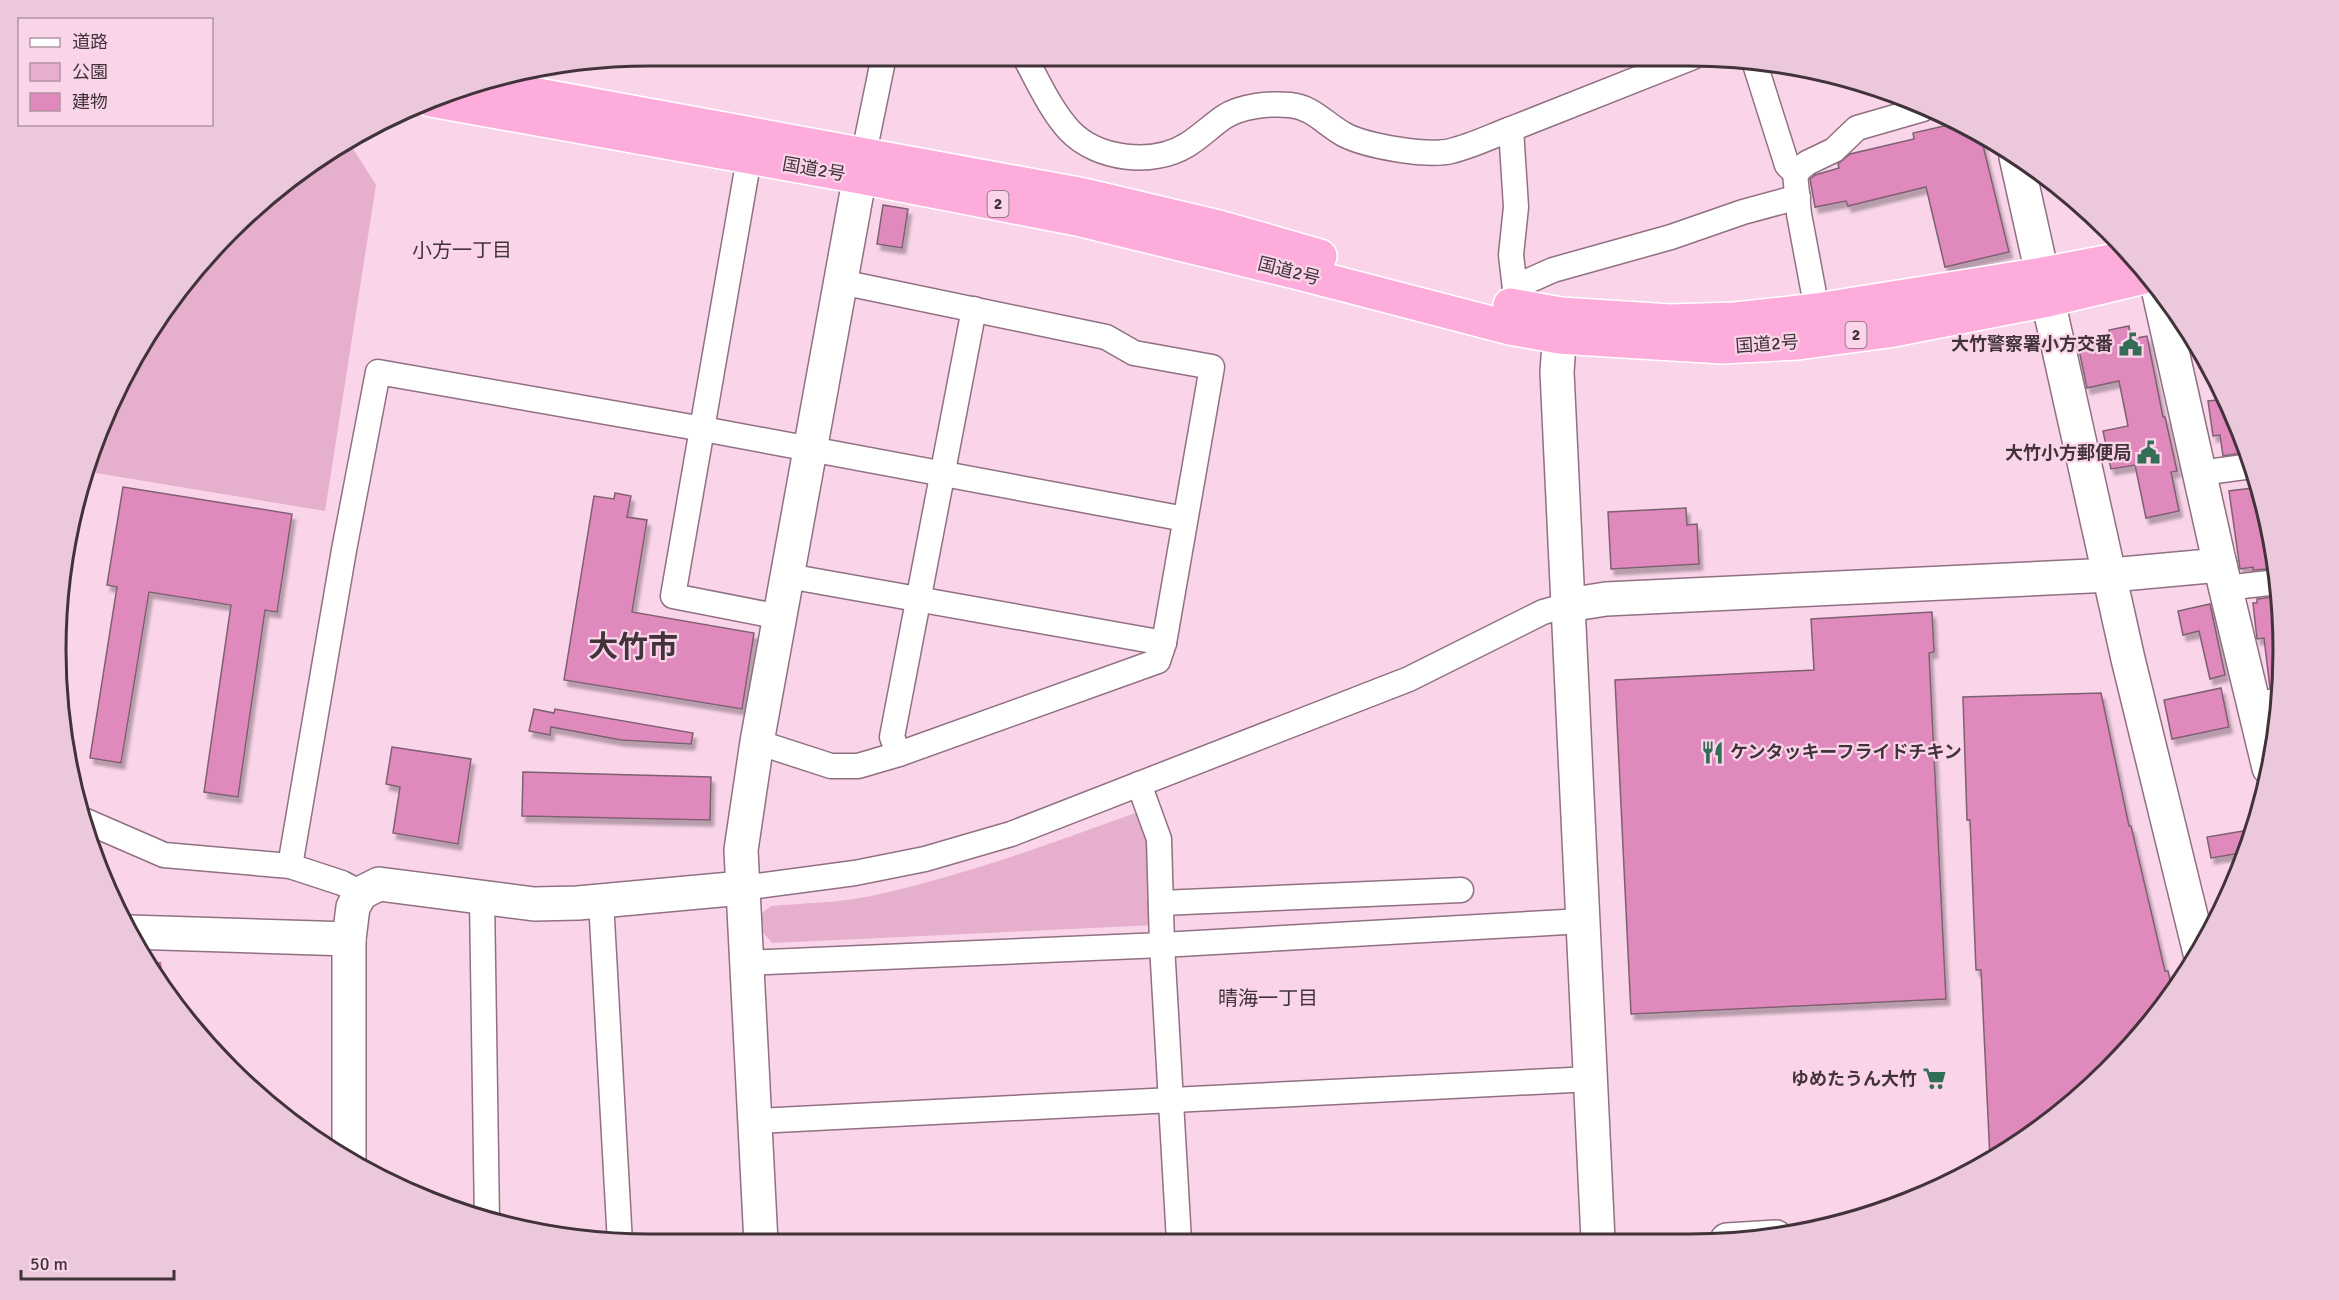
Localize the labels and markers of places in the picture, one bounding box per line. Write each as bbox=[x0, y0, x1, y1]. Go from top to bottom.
public building icon: 大竹警察署小方交番 bbox=[2118, 331, 2144, 357]
place label: 大竹警察署小方交番 bbox=[1951, 333, 2113, 355]
public building icon: 大竹小方郵便局 bbox=[2136, 440, 2162, 466]
place label: 大竹小方郵便局 bbox=[2005, 442, 2131, 464]
restaurant icon: ケンタッキーフライドチキン bbox=[1699, 739, 1725, 765]
place label: ケンタッキーフライドチキン bbox=[1730, 741, 1962, 763]
supermarket icon: ゆめたうん大竹 bbox=[1922, 1066, 1948, 1092]
place label: ゆめたうん大竹 bbox=[1791, 1068, 1917, 1090]

